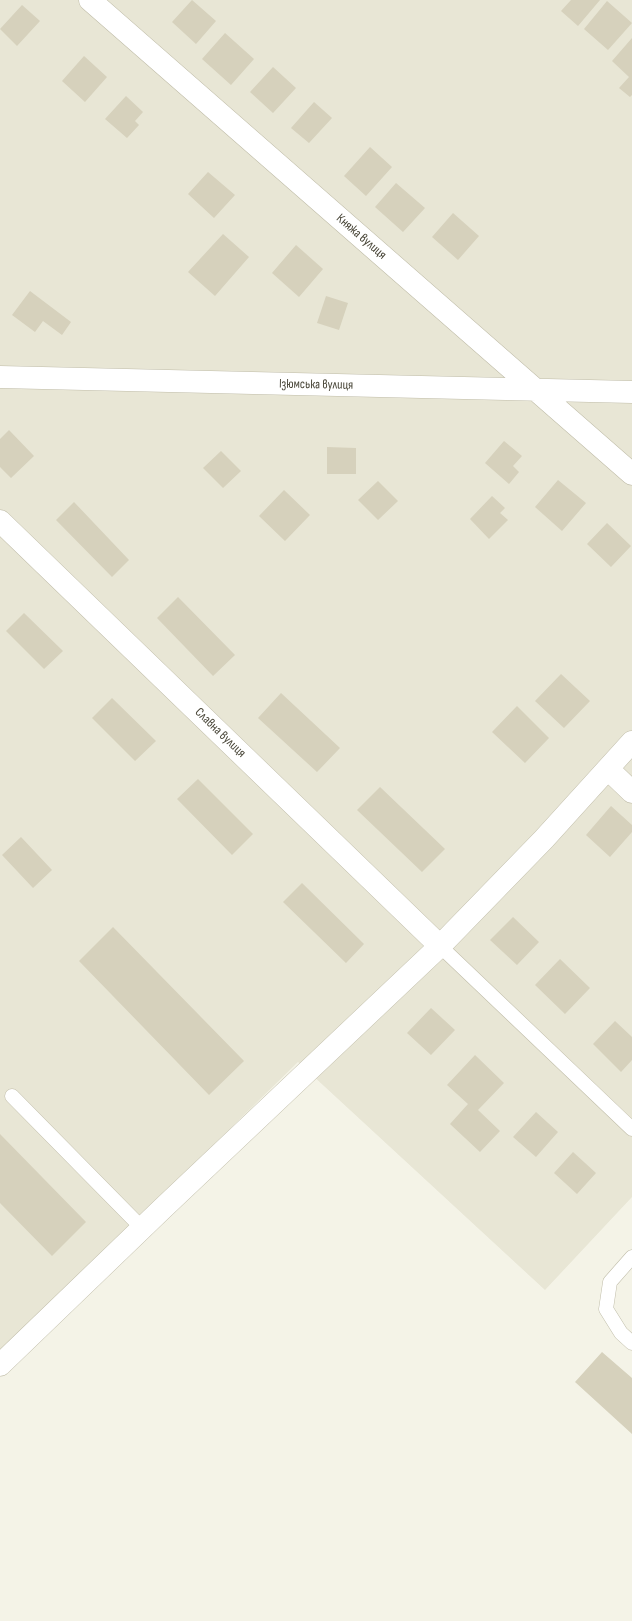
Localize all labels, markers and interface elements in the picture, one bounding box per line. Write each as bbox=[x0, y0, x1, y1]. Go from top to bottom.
street label: Княжа вулиця bbox=[333, 211, 389, 263]
street label: Ізюмська вулиця bbox=[279, 377, 353, 393]
street label: Славна вулиця bbox=[191, 705, 249, 761]

